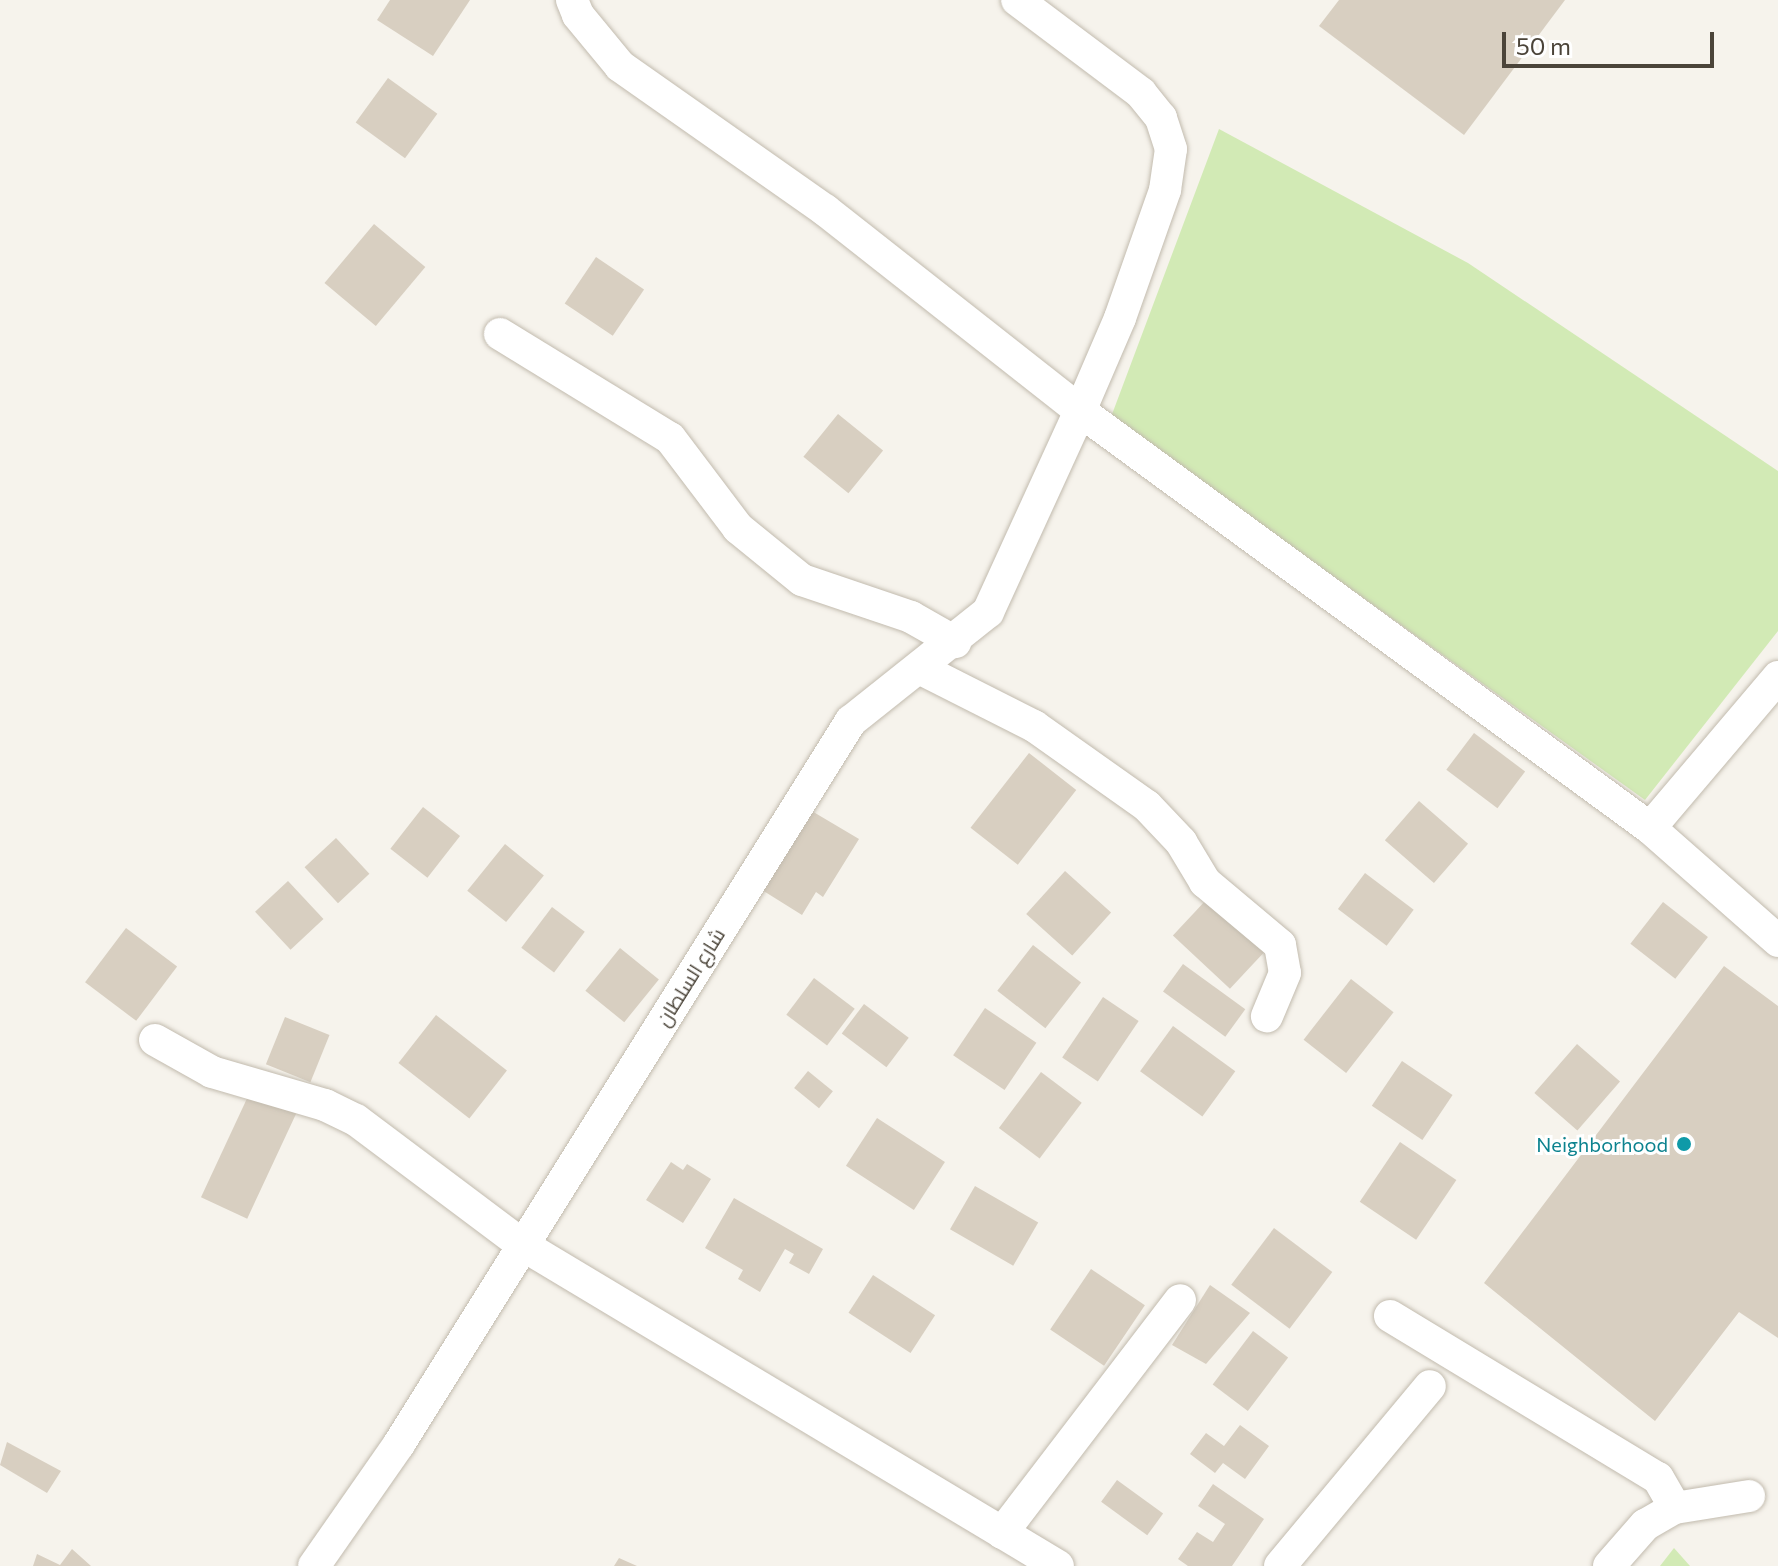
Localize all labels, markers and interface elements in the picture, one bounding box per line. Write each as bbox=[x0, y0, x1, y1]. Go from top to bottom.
scale bar bbox=[1506, 16, 1718, 66]
text: 50 m bbox=[1516, 31, 1571, 60]
street label: شارع السلطان bbox=[650, 924, 730, 1030]
place label: Neighborhood bbox=[1536, 1132, 1668, 1156]
marker: Neighborhood bbox=[1675, 1135, 1693, 1153]

